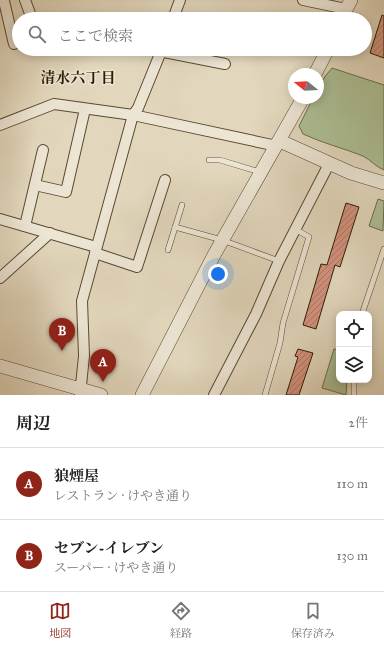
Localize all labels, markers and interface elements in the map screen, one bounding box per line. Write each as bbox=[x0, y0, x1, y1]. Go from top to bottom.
search box bbox=[12, 12, 372, 56]
icon: search bbox=[26, 23, 48, 45]
text: ここで検索 bbox=[58, 27, 133, 45]
north arrow bbox=[288, 68, 324, 104]
district label: 清水六丁目 bbox=[40, 69, 116, 87]
your location bbox=[208, 264, 228, 284]
map controls bbox=[336, 311, 372, 383]
button: locate bbox=[336, 311, 372, 347]
pin: B bbox=[49, 318, 75, 351]
button: layers bbox=[336, 347, 372, 383]
pin: A bbox=[90, 349, 116, 382]
text: 周辺 bbox=[16, 413, 50, 434]
text: 2件 bbox=[349, 415, 368, 431]
text: 狼煙屋 bbox=[54, 467, 99, 485]
text: A bbox=[25, 476, 33, 492]
text: 110 m bbox=[336, 476, 368, 492]
text: レストラン · けやき通り bbox=[54, 488, 192, 504]
text: セブン-イレブン bbox=[54, 539, 164, 557]
text: B bbox=[25, 548, 33, 564]
text: 130 m bbox=[336, 548, 368, 564]
text: スーパー · けやき通り bbox=[54, 560, 178, 576]
tab: 地図 bbox=[49, 600, 71, 640]
tab: 経路 bbox=[170, 600, 192, 640]
tab: 保存済み bbox=[291, 600, 335, 640]

